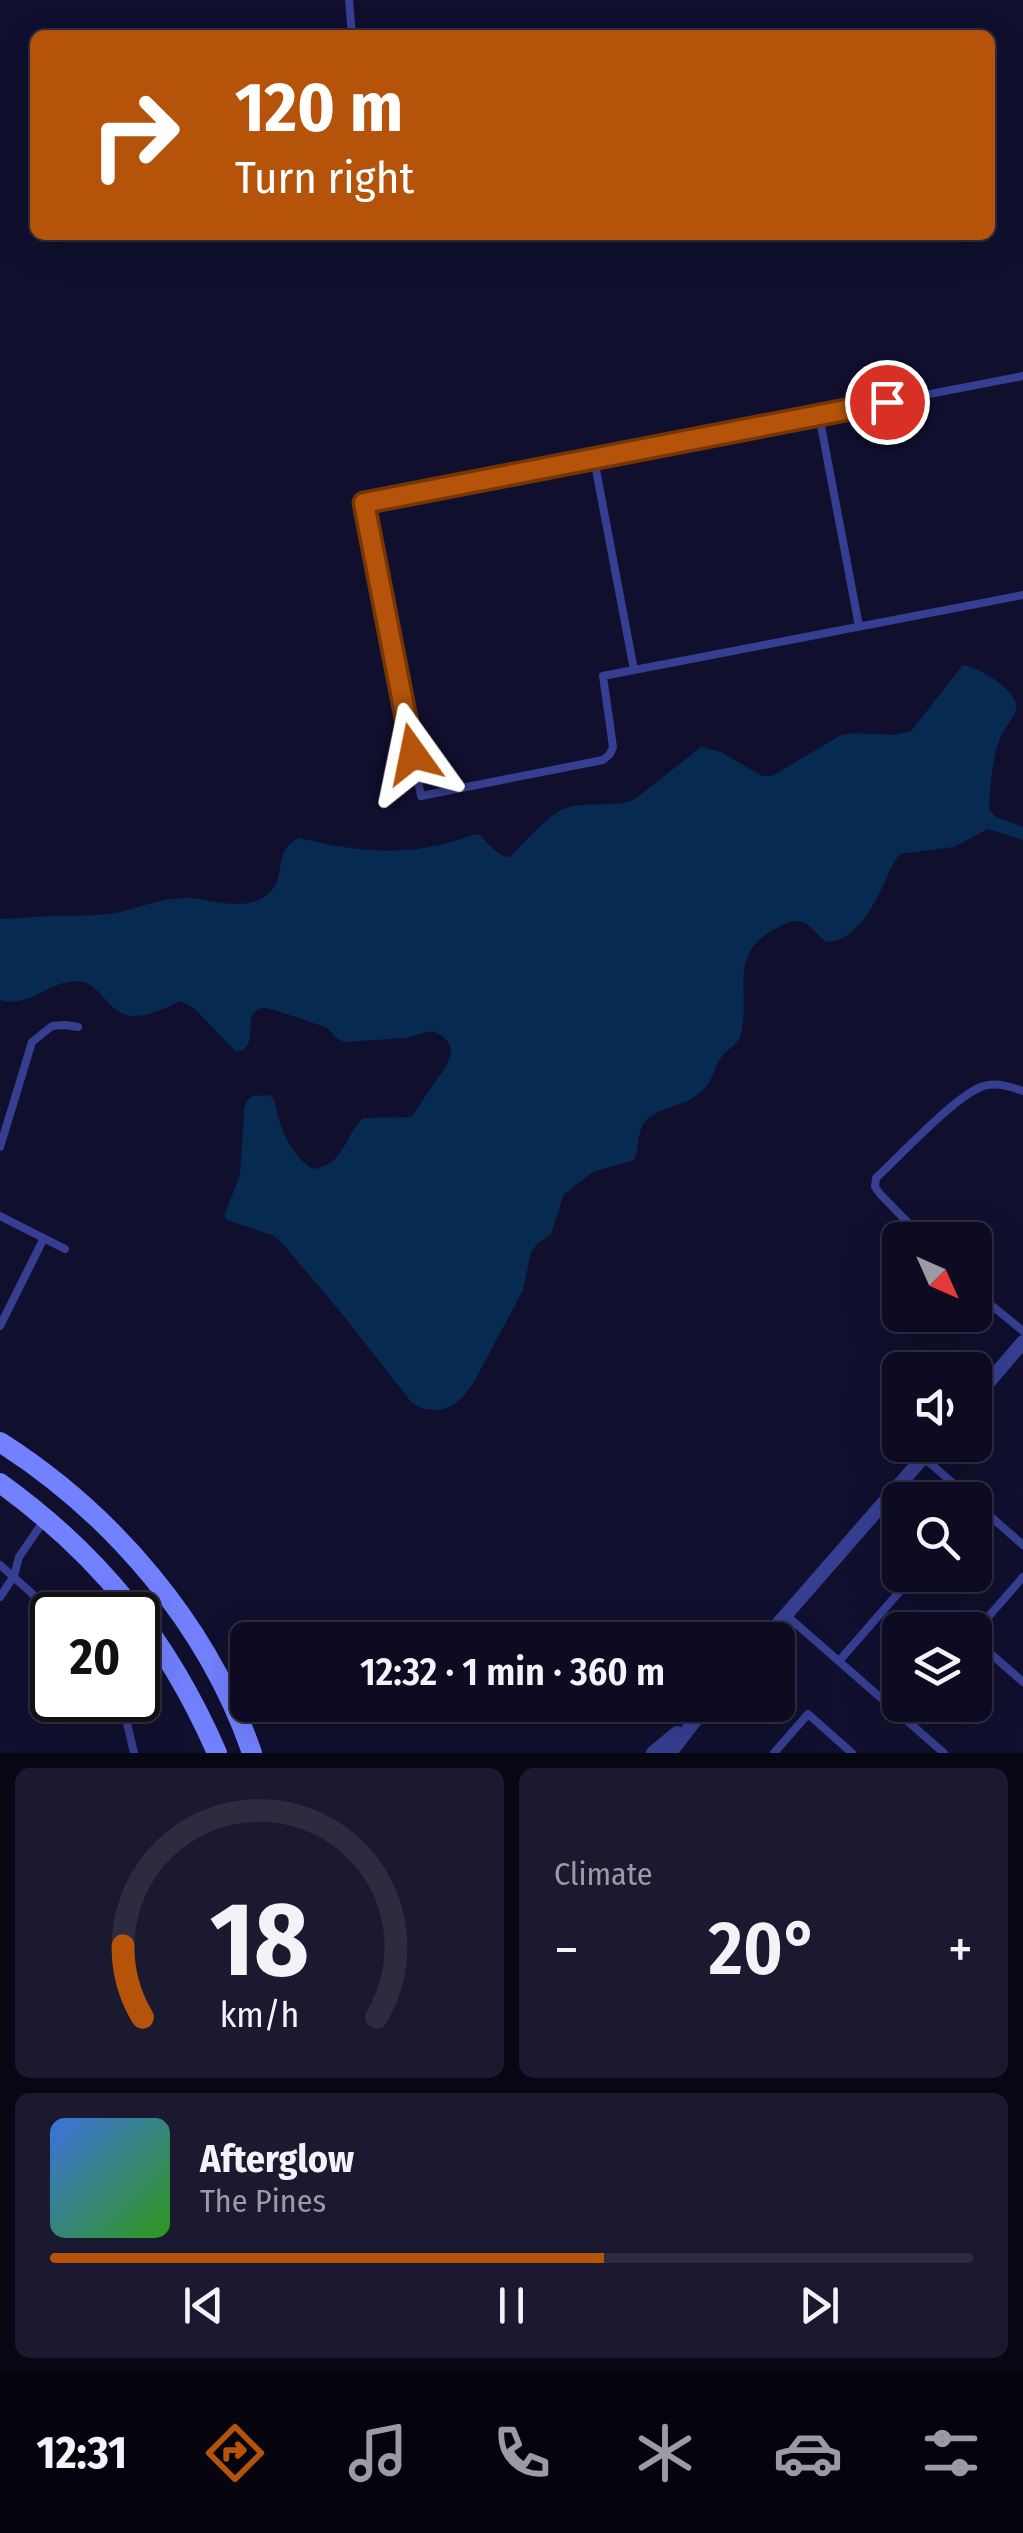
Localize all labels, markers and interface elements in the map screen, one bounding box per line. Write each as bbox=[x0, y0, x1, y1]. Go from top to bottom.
text: 120 m bbox=[235, 66, 403, 150]
icon: right bbox=[70, 70, 200, 200]
text: Turn right bbox=[235, 151, 414, 205]
pin bbox=[845, 360, 930, 445]
icon: arrive bbox=[860, 375, 915, 430]
position arrow bbox=[361, 702, 465, 806]
north arrow bbox=[882, 1222, 992, 1332]
map controls bbox=[882, 1222, 992, 1722]
button: sound bbox=[882, 1352, 992, 1462]
button: search bbox=[882, 1482, 992, 1592]
speed limit sign: 20 bbox=[30, 1592, 160, 1722]
button: layers bbox=[882, 1612, 992, 1722]
text: 12:32 · 1 min · 360 m bbox=[360, 1649, 665, 1695]
text: Climate bbox=[554, 1855, 653, 1893]
text: 18 bbox=[210, 1878, 309, 2003]
text: 20° bbox=[708, 1904, 818, 1994]
text: − bbox=[554, 1917, 579, 1983]
text: + bbox=[948, 1917, 973, 1983]
text: km/h bbox=[220, 1994, 299, 2036]
text: Afterglow bbox=[200, 2136, 354, 2182]
text: The Pines bbox=[200, 2182, 326, 2220]
icon: previous bbox=[176, 2278, 231, 2333]
icon: pause bbox=[484, 2278, 539, 2333]
icon: next bbox=[792, 2278, 847, 2333]
icon: directions bbox=[200, 2418, 270, 2488]
icon: music bbox=[343, 2418, 413, 2488]
icon: phone bbox=[487, 2418, 557, 2488]
icon: climate bbox=[630, 2418, 700, 2488]
icon: car bbox=[773, 2418, 843, 2488]
icon: filters bbox=[916, 2418, 986, 2488]
text: 12:31 bbox=[37, 2426, 127, 2480]

